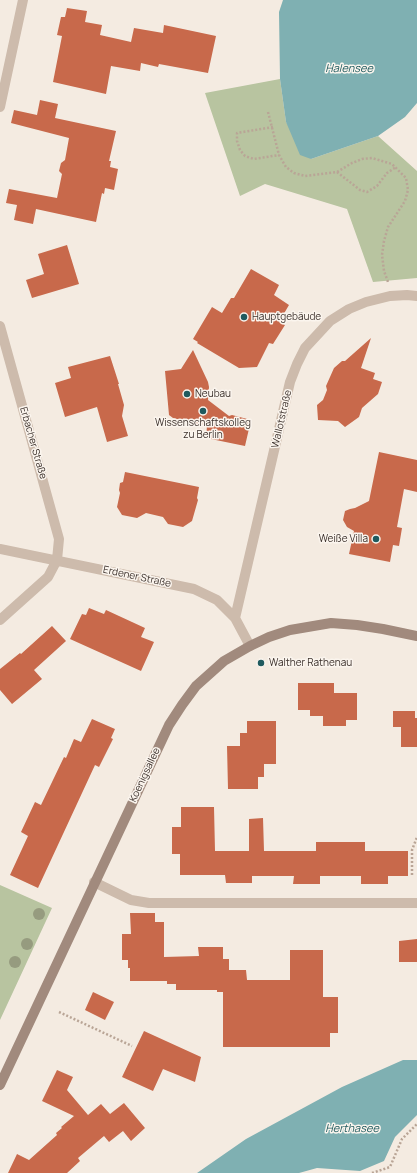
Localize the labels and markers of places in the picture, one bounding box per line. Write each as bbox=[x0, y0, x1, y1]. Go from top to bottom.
place label: Hauptgebäude bbox=[252, 311, 321, 323]
marker: Hauptgebäude bbox=[239, 312, 249, 322]
place label: Neubau bbox=[195, 388, 231, 400]
marker: Neubau bbox=[182, 389, 192, 399]
marker: Wissenschaftskolleg zu Berlin bbox=[198, 406, 208, 416]
place label: Wissenschaftskolleg zu Berlin bbox=[155, 417, 251, 440]
place label: Weiße Villa bbox=[319, 533, 368, 545]
marker: Weiße Villa bbox=[371, 534, 381, 544]
place label: Walther Rathenau bbox=[269, 657, 352, 669]
marker: Walther Rathenau bbox=[256, 658, 266, 668]

